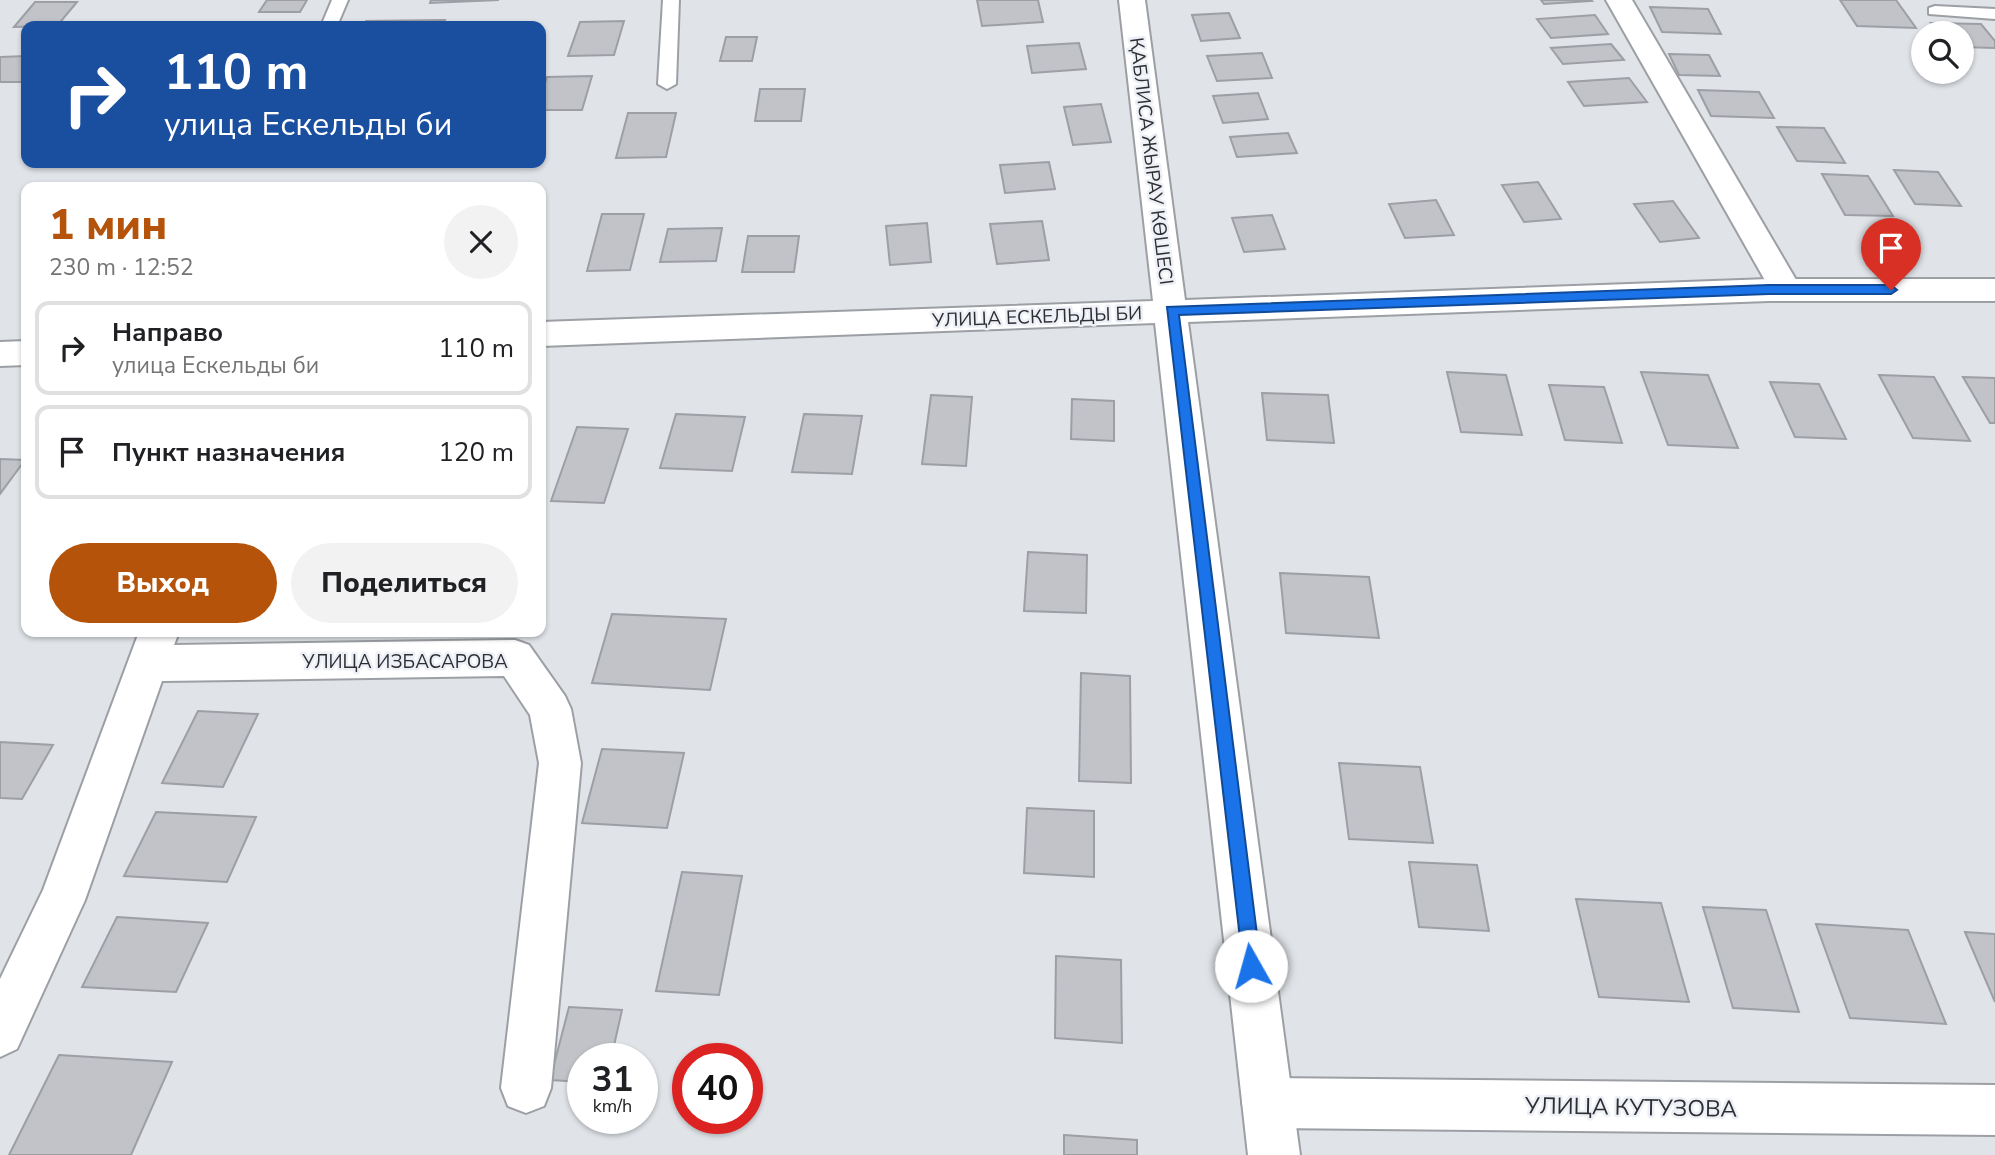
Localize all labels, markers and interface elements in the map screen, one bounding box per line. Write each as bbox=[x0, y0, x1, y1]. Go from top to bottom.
map controls bbox=[1911, 21, 1974, 84]
button: search bbox=[1911, 21, 1974, 84]
street label: ҚАБЛИСА ЖЫРАУ КӨШЕСІ bbox=[1123, 36, 1179, 286]
text: 110 m bbox=[164, 39, 308, 106]
icon: right bbox=[49, 49, 140, 140]
text: улица Ескельды би bbox=[164, 103, 452, 146]
text: 1 мин bbox=[49, 197, 167, 254]
button: close bbox=[444, 205, 518, 279]
pin bbox=[1861, 218, 1921, 290]
icon: arrive bbox=[1872, 229, 1910, 267]
text: 230 m · 12:52 bbox=[49, 252, 194, 283]
street label: УЛИЦА ЕСКЕЛЬДЫ БИ bbox=[931, 300, 1142, 334]
text: Направо bbox=[112, 315, 223, 350]
icon: right bbox=[53, 329, 91, 367]
text: 110 m bbox=[438, 331, 514, 366]
text: улица Ескельды би bbox=[112, 350, 319, 381]
icon: arrive bbox=[53, 433, 91, 471]
text: Пункт назначения bbox=[112, 435, 345, 470]
text: 120 m bbox=[438, 435, 514, 470]
button: Выход bbox=[49, 543, 277, 623]
button: Поделиться bbox=[291, 543, 518, 623]
street label: УЛИЦА ИЗБАСАРОВА bbox=[301, 649, 508, 675]
position arrow bbox=[1214, 929, 1288, 1003]
speed limit sign: 40 bbox=[672, 1043, 763, 1134]
text: 31 bbox=[591, 1056, 634, 1103]
street label: УЛИЦА КУТУЗОВА bbox=[1524, 1090, 1738, 1125]
text: km/h bbox=[593, 1094, 632, 1118]

